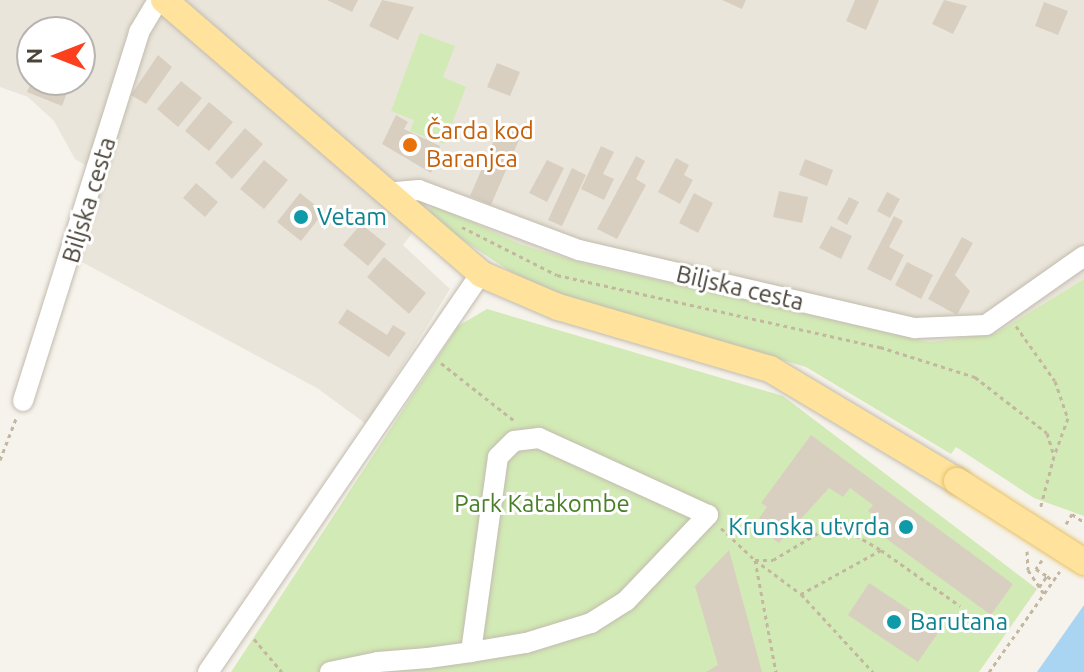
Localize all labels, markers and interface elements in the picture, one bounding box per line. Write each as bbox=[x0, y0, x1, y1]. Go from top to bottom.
north arrow bbox=[16, 16, 96, 96]
text: N bbox=[21, 48, 46, 64]
place label: Čarda kod Baranjca bbox=[426, 117, 534, 173]
street label: Biljska cesta bbox=[56, 134, 122, 266]
marker: Čarda kod Baranjca bbox=[401, 136, 419, 154]
place label: Vetam bbox=[317, 203, 387, 231]
marker: Vetam bbox=[292, 208, 310, 226]
street label: Biljska cesta bbox=[673, 259, 807, 317]
park label: Park Katakombe bbox=[454, 490, 630, 518]
place label: Krunska utvrda bbox=[728, 513, 890, 541]
marker: Krunska utvrda bbox=[897, 518, 915, 536]
place label: Barutana bbox=[910, 608, 1008, 636]
marker: Barutana bbox=[885, 613, 903, 631]

